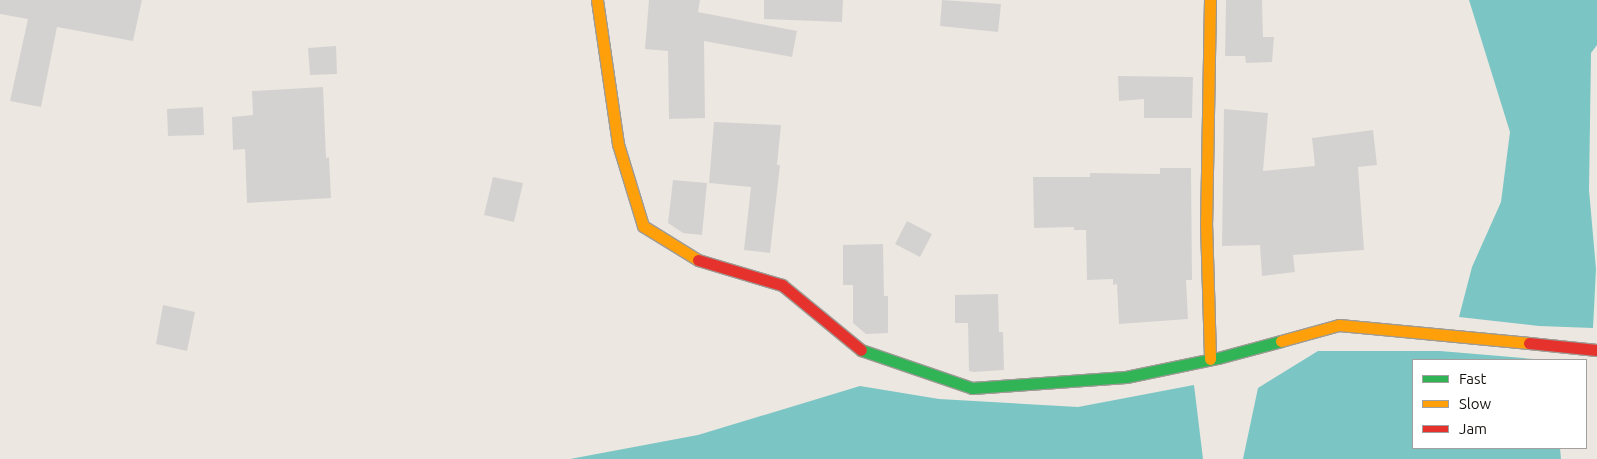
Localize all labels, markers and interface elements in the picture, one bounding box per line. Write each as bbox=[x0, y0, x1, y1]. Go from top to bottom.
legend bbox=[1412, 359, 1587, 449]
text: Fast bbox=[1459, 370, 1486, 387]
text: Slow bbox=[1459, 395, 1491, 412]
text: Jam bbox=[1459, 420, 1487, 437]

